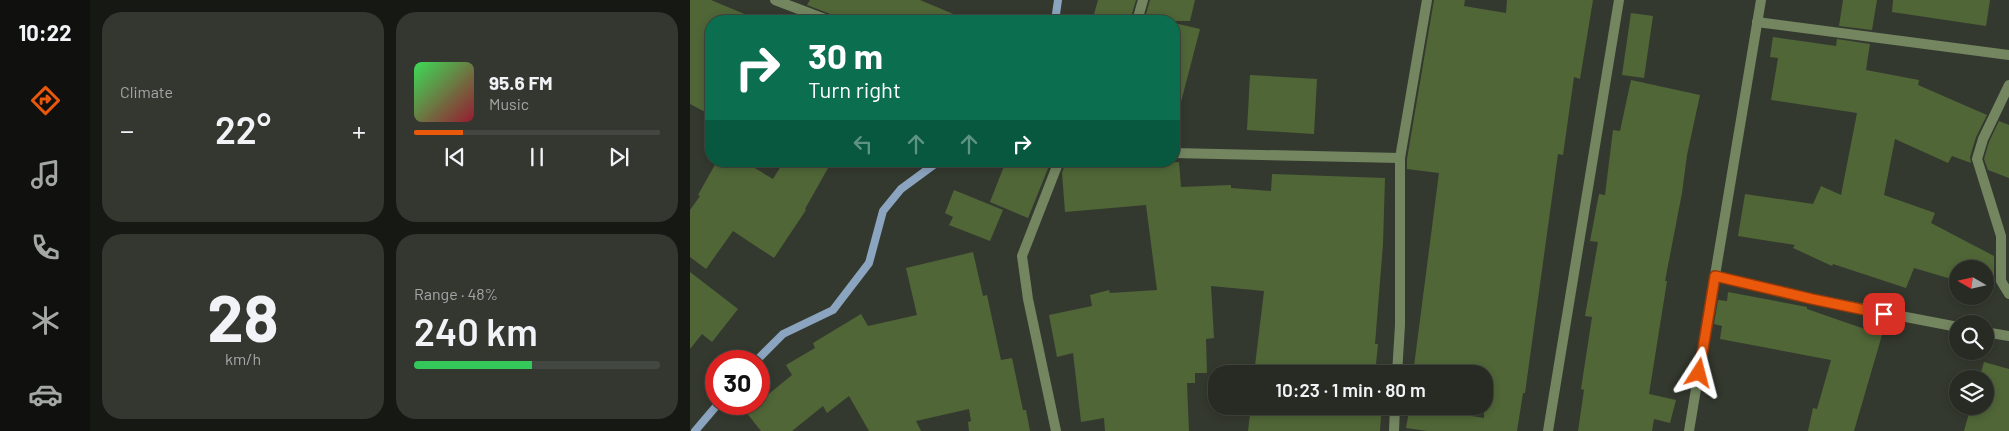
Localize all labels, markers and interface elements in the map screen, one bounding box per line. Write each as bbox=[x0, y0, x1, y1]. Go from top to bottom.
text: 10:22 bbox=[19, 19, 71, 45]
text: 30 m bbox=[808, 34, 883, 76]
icon: right bbox=[725, 35, 790, 100]
text: 95.6 FM bbox=[489, 71, 553, 94]
text: Turn right bbox=[808, 76, 901, 102]
text: Climate bbox=[120, 82, 173, 101]
icon: directions bbox=[28, 83, 63, 118]
text: Music bbox=[489, 94, 529, 113]
text: 22° bbox=[215, 106, 271, 152]
text: − bbox=[120, 113, 134, 147]
text: + bbox=[352, 113, 366, 147]
icon: left bbox=[849, 130, 877, 158]
icon: ahead bbox=[902, 130, 930, 158]
icon: ahead bbox=[955, 130, 983, 158]
icon: right bbox=[1008, 130, 1036, 158]
icon: previous bbox=[441, 143, 469, 171]
icon: pause bbox=[523, 143, 551, 171]
icon: next bbox=[605, 143, 633, 171]
icon: music bbox=[28, 157, 63, 192]
icon: phone bbox=[28, 230, 63, 265]
north arrow bbox=[1949, 260, 1994, 305]
map controls bbox=[1949, 260, 1994, 415]
text: 28 bbox=[207, 277, 279, 355]
text: Range · 48% bbox=[414, 284, 498, 303]
pin bbox=[1863, 293, 1905, 335]
icon: arrive bbox=[1870, 300, 1898, 328]
icon: climate bbox=[28, 303, 63, 338]
text: 240 km bbox=[414, 308, 538, 354]
button: search bbox=[1949, 315, 1994, 360]
position arrow bbox=[1672, 346, 1724, 398]
text: km/h bbox=[225, 349, 261, 368]
speed limit sign: 30 bbox=[705, 350, 770, 415]
button: layers bbox=[1949, 370, 1994, 415]
icon: car bbox=[28, 377, 63, 412]
text: 10:23 · 1 min · 80 m bbox=[1275, 378, 1426, 401]

